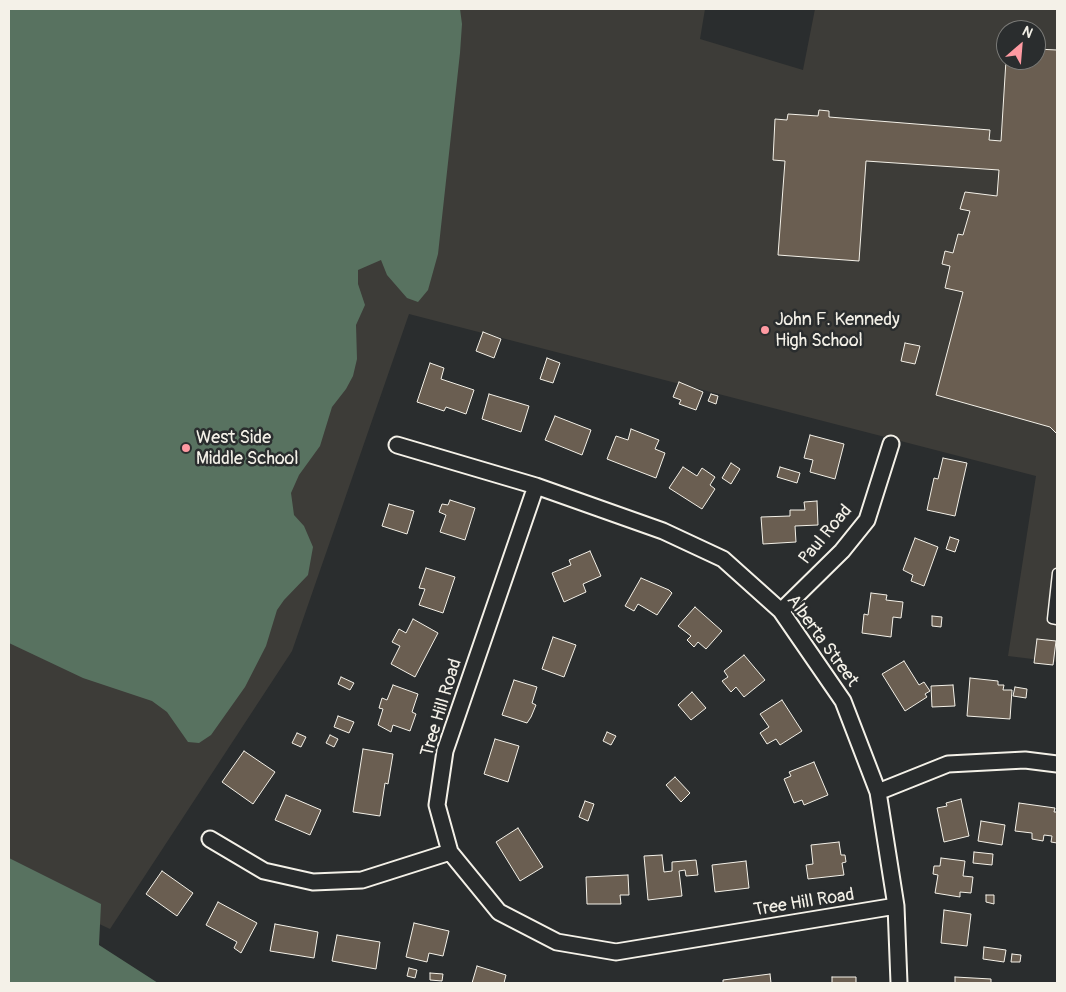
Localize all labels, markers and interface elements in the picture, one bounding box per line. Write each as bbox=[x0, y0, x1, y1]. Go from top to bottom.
north arrow bbox=[996, 20, 1046, 70]
text: N bbox=[1020, 22, 1036, 42]
place label: John F. Kennedy High School bbox=[775, 309, 900, 352]
marker: John F. Kennedy High School bbox=[759, 324, 771, 336]
place label: West Side Middle School bbox=[196, 427, 299, 469]
marker: West Side Middle School bbox=[180, 442, 192, 454]
street label: Paul Road bbox=[795, 501, 857, 569]
street label: Alberta Street bbox=[781, 591, 863, 691]
street label: Tree Hill Road bbox=[417, 656, 467, 760]
street label: Tree Hill Road bbox=[752, 884, 856, 922]

